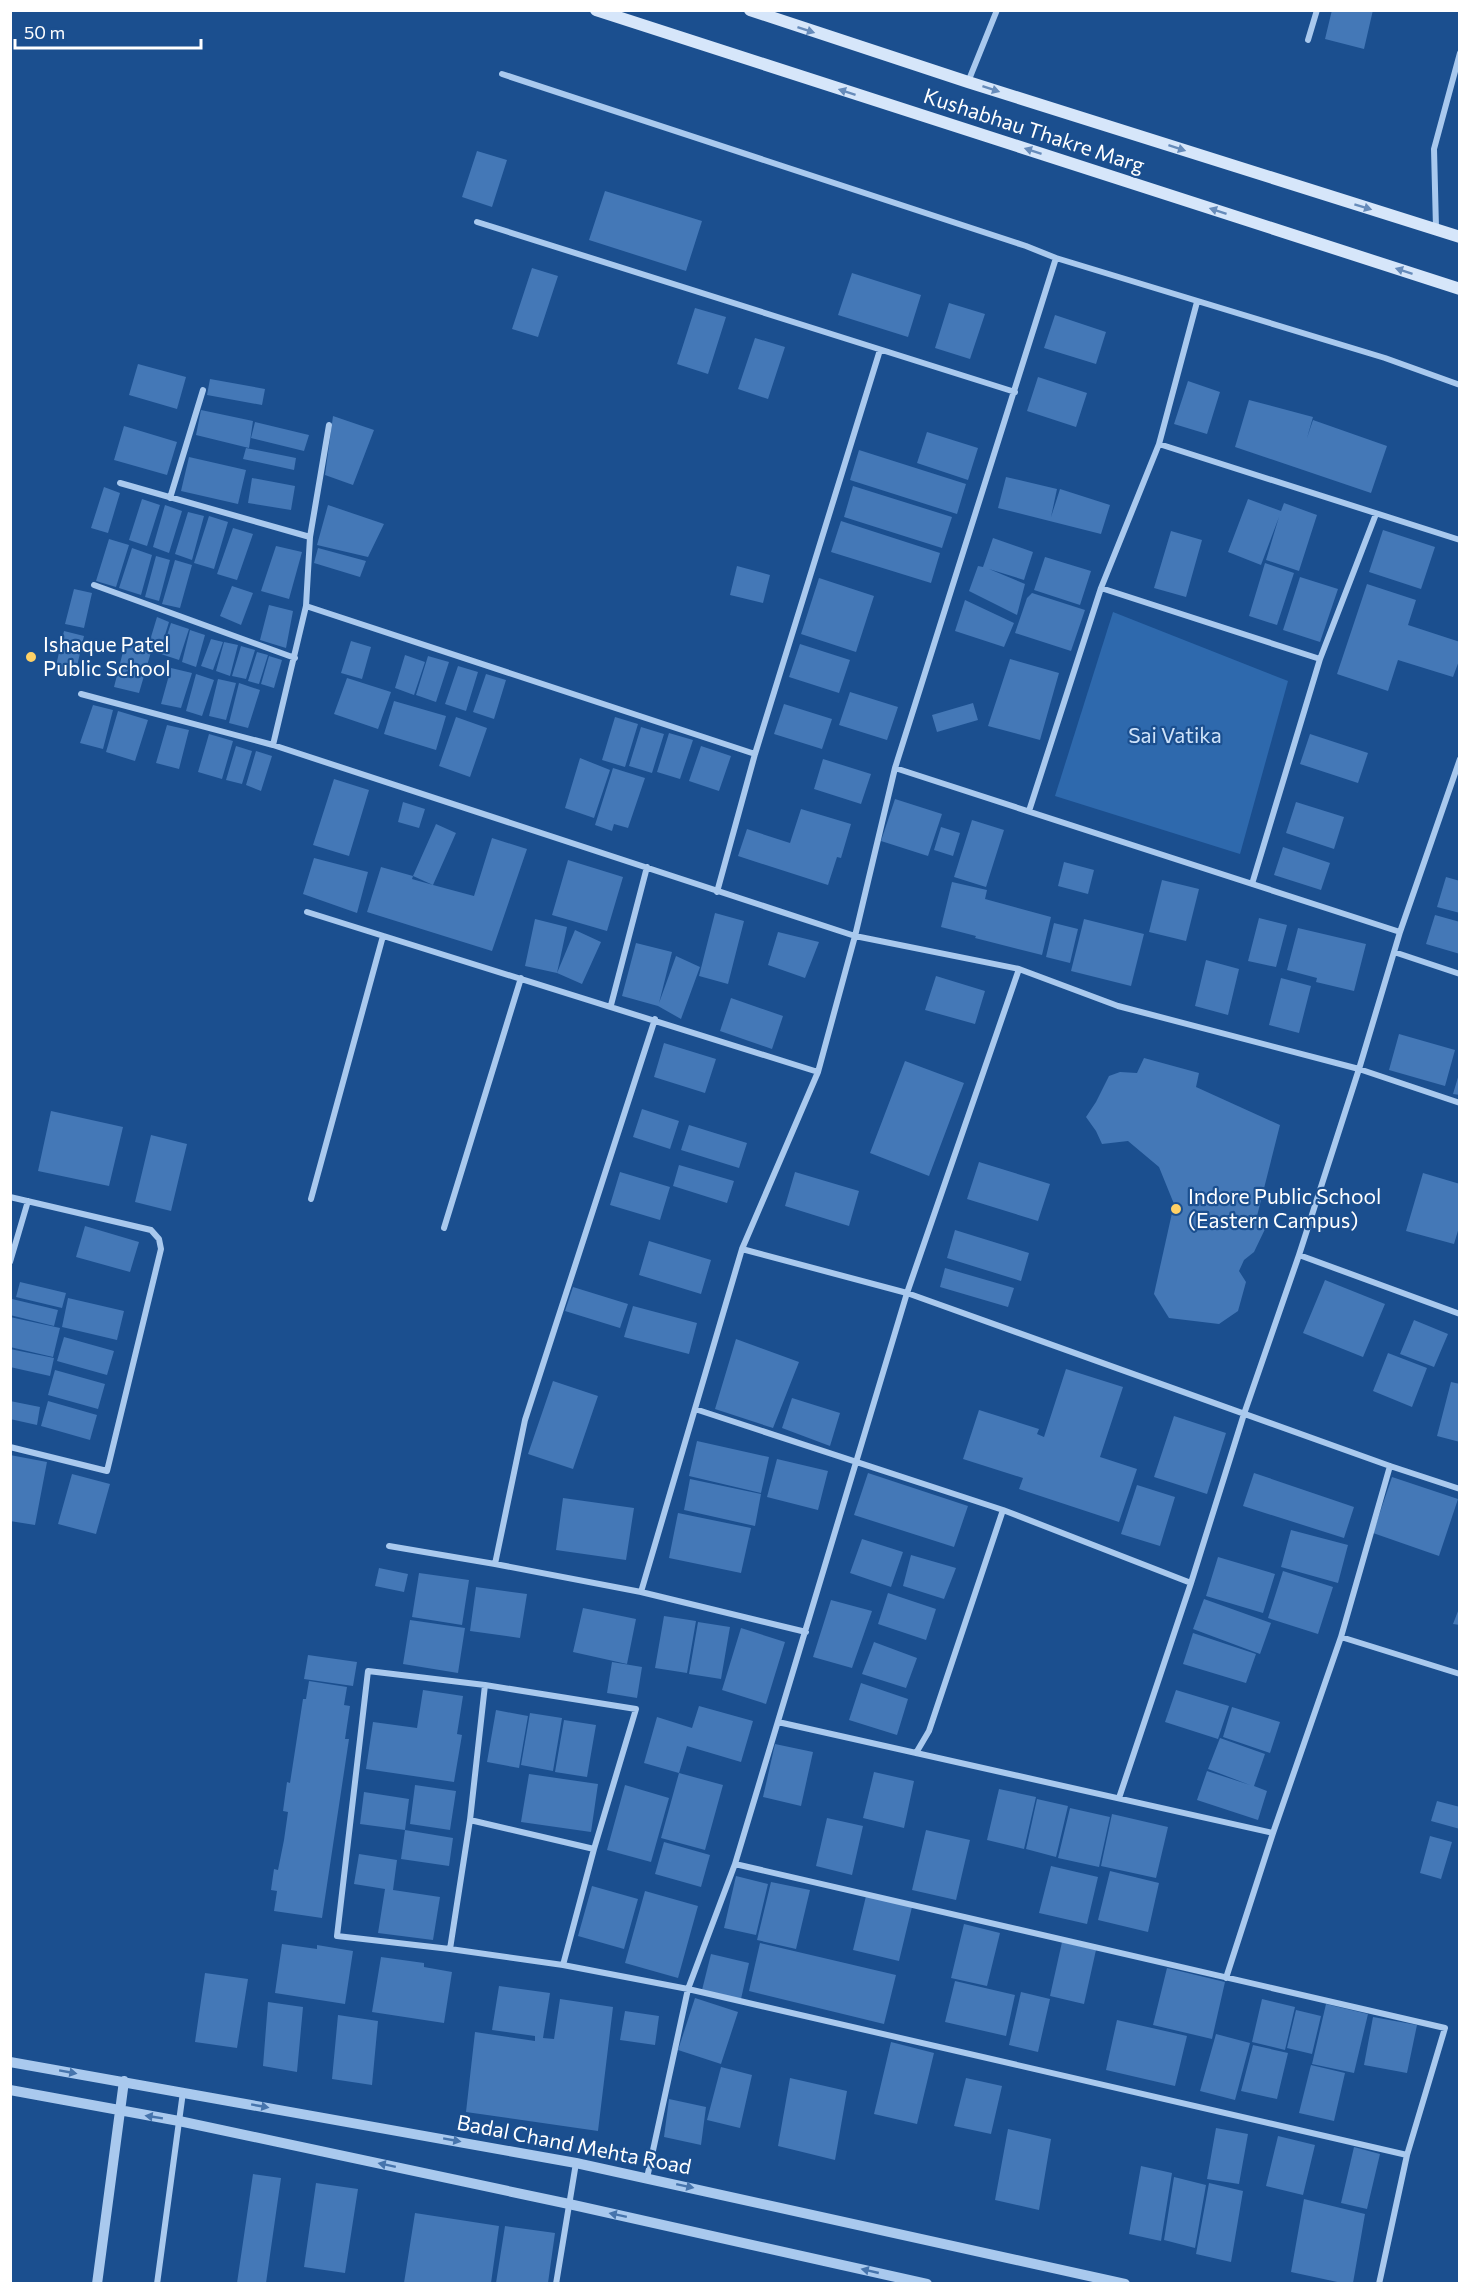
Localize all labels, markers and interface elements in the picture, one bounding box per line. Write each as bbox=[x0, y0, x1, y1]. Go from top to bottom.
scale bar bbox=[15, 12, 201, 50]
text: 50 m bbox=[24, 21, 65, 43]
one-way arrow bbox=[797, 26, 815, 35]
street label: Kushabhau Thakre Marg bbox=[921, 82, 1148, 177]
one-way arrow bbox=[982, 85, 1000, 94]
one-way arrow bbox=[838, 86, 856, 96]
one-way arrow bbox=[1168, 144, 1186, 153]
one-way arrow bbox=[1024, 146, 1042, 156]
one-way arrow bbox=[1354, 203, 1372, 212]
one-way arrow bbox=[1209, 206, 1227, 216]
one-way arrow bbox=[1395, 266, 1413, 275]
place label: Ishaque Patel Public School bbox=[43, 631, 171, 680]
marker: Ishaque Patel Public School bbox=[24, 650, 38, 664]
park label: Sai Vatika bbox=[1128, 722, 1222, 747]
place label: Indore Public School (Eastern Campus) bbox=[1188, 1183, 1381, 1232]
marker: Indore Public School (Eastern Campus) bbox=[1169, 1202, 1183, 1216]
one-way arrow bbox=[59, 2068, 78, 2077]
one-way arrow bbox=[251, 2101, 270, 2110]
street label: Badal Chand Mehta Road bbox=[455, 2109, 694, 2179]
one-way arrow bbox=[145, 2113, 164, 2122]
one-way arrow bbox=[443, 2136, 462, 2145]
one-way arrow bbox=[377, 2160, 396, 2169]
one-way arrow bbox=[675, 2182, 694, 2191]
one-way arrow bbox=[609, 2210, 628, 2219]
one-way arrow bbox=[861, 2265, 879, 2275]

